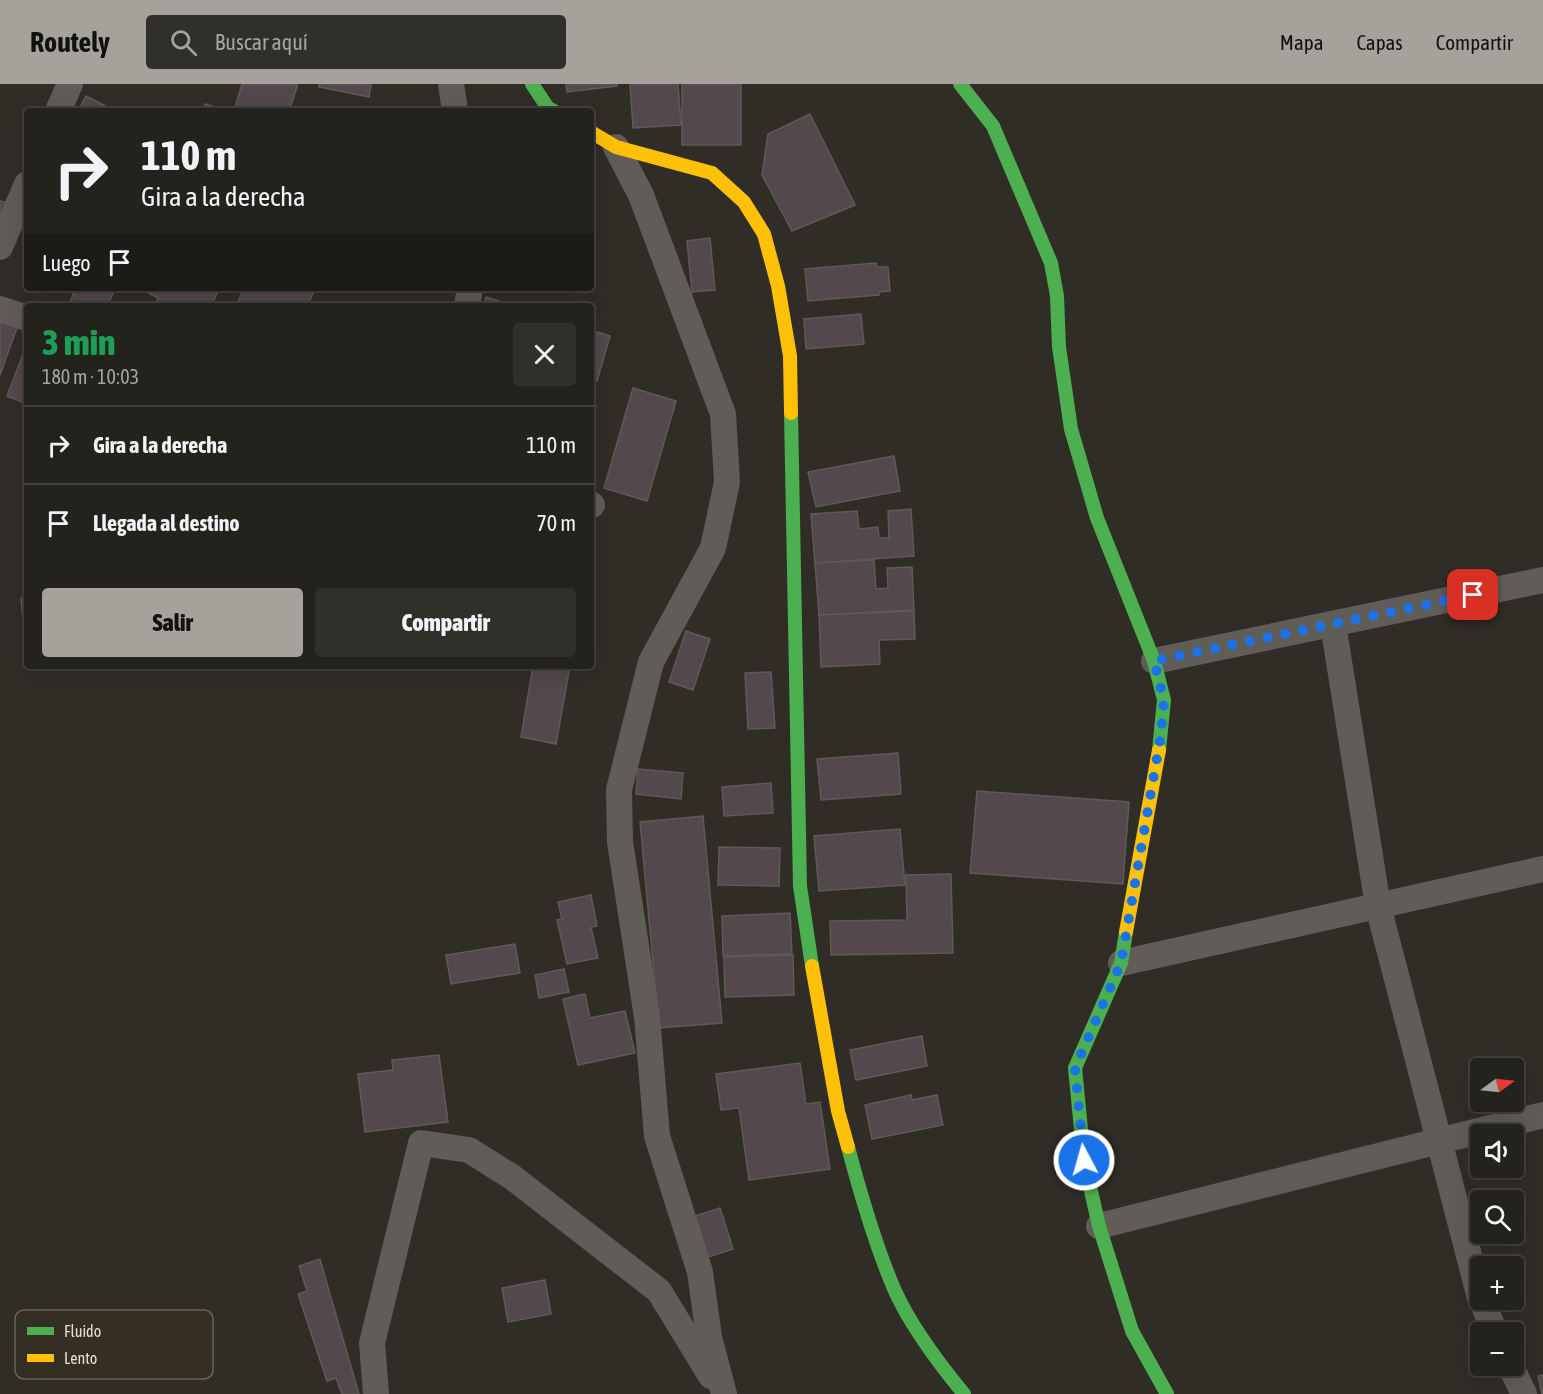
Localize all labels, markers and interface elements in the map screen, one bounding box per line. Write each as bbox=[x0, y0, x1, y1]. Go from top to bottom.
search box bbox=[146, 15, 566, 69]
text: Routely bbox=[30, 26, 110, 58]
icon: search bbox=[167, 26, 200, 59]
text: Buscar aquí bbox=[215, 29, 308, 55]
text: Mapa bbox=[1280, 30, 1323, 54]
text: Capas bbox=[1356, 30, 1403, 54]
text: Compartir bbox=[1436, 30, 1513, 54]
text: 110 m bbox=[141, 131, 236, 179]
icon: right bbox=[42, 132, 120, 210]
text: Gira a la derecha bbox=[141, 181, 306, 212]
icon: arrive bbox=[103, 246, 136, 279]
text: Luego bbox=[42, 250, 91, 276]
text: 3 min bbox=[42, 321, 116, 363]
button: close bbox=[513, 323, 576, 386]
text: 180 m · 10:03 bbox=[42, 365, 139, 388]
icon: right bbox=[42, 429, 75, 462]
text: Gira a la derecha bbox=[93, 432, 227, 458]
text: 110 m bbox=[526, 432, 576, 458]
icon: arrive bbox=[42, 507, 75, 540]
text: Llegada al destino bbox=[93, 510, 240, 536]
text: 70 m bbox=[536, 510, 576, 536]
pin bbox=[1447, 569, 1498, 620]
icon: arrive bbox=[1456, 578, 1489, 611]
button: Salir bbox=[42, 588, 303, 657]
button: Compartir bbox=[315, 588, 576, 657]
north arrow bbox=[1470, 1058, 1524, 1112]
map controls bbox=[1470, 1058, 1524, 1376]
button: sound bbox=[1470, 1124, 1524, 1178]
position arrow bbox=[1052, 1128, 1116, 1192]
button: search bbox=[1470, 1190, 1524, 1244]
button: + bbox=[1470, 1256, 1524, 1310]
legend bbox=[15, 1310, 213, 1379]
text: Fluido bbox=[64, 1322, 101, 1340]
button: − bbox=[1470, 1322, 1524, 1376]
text: Lento bbox=[64, 1349, 97, 1367]

